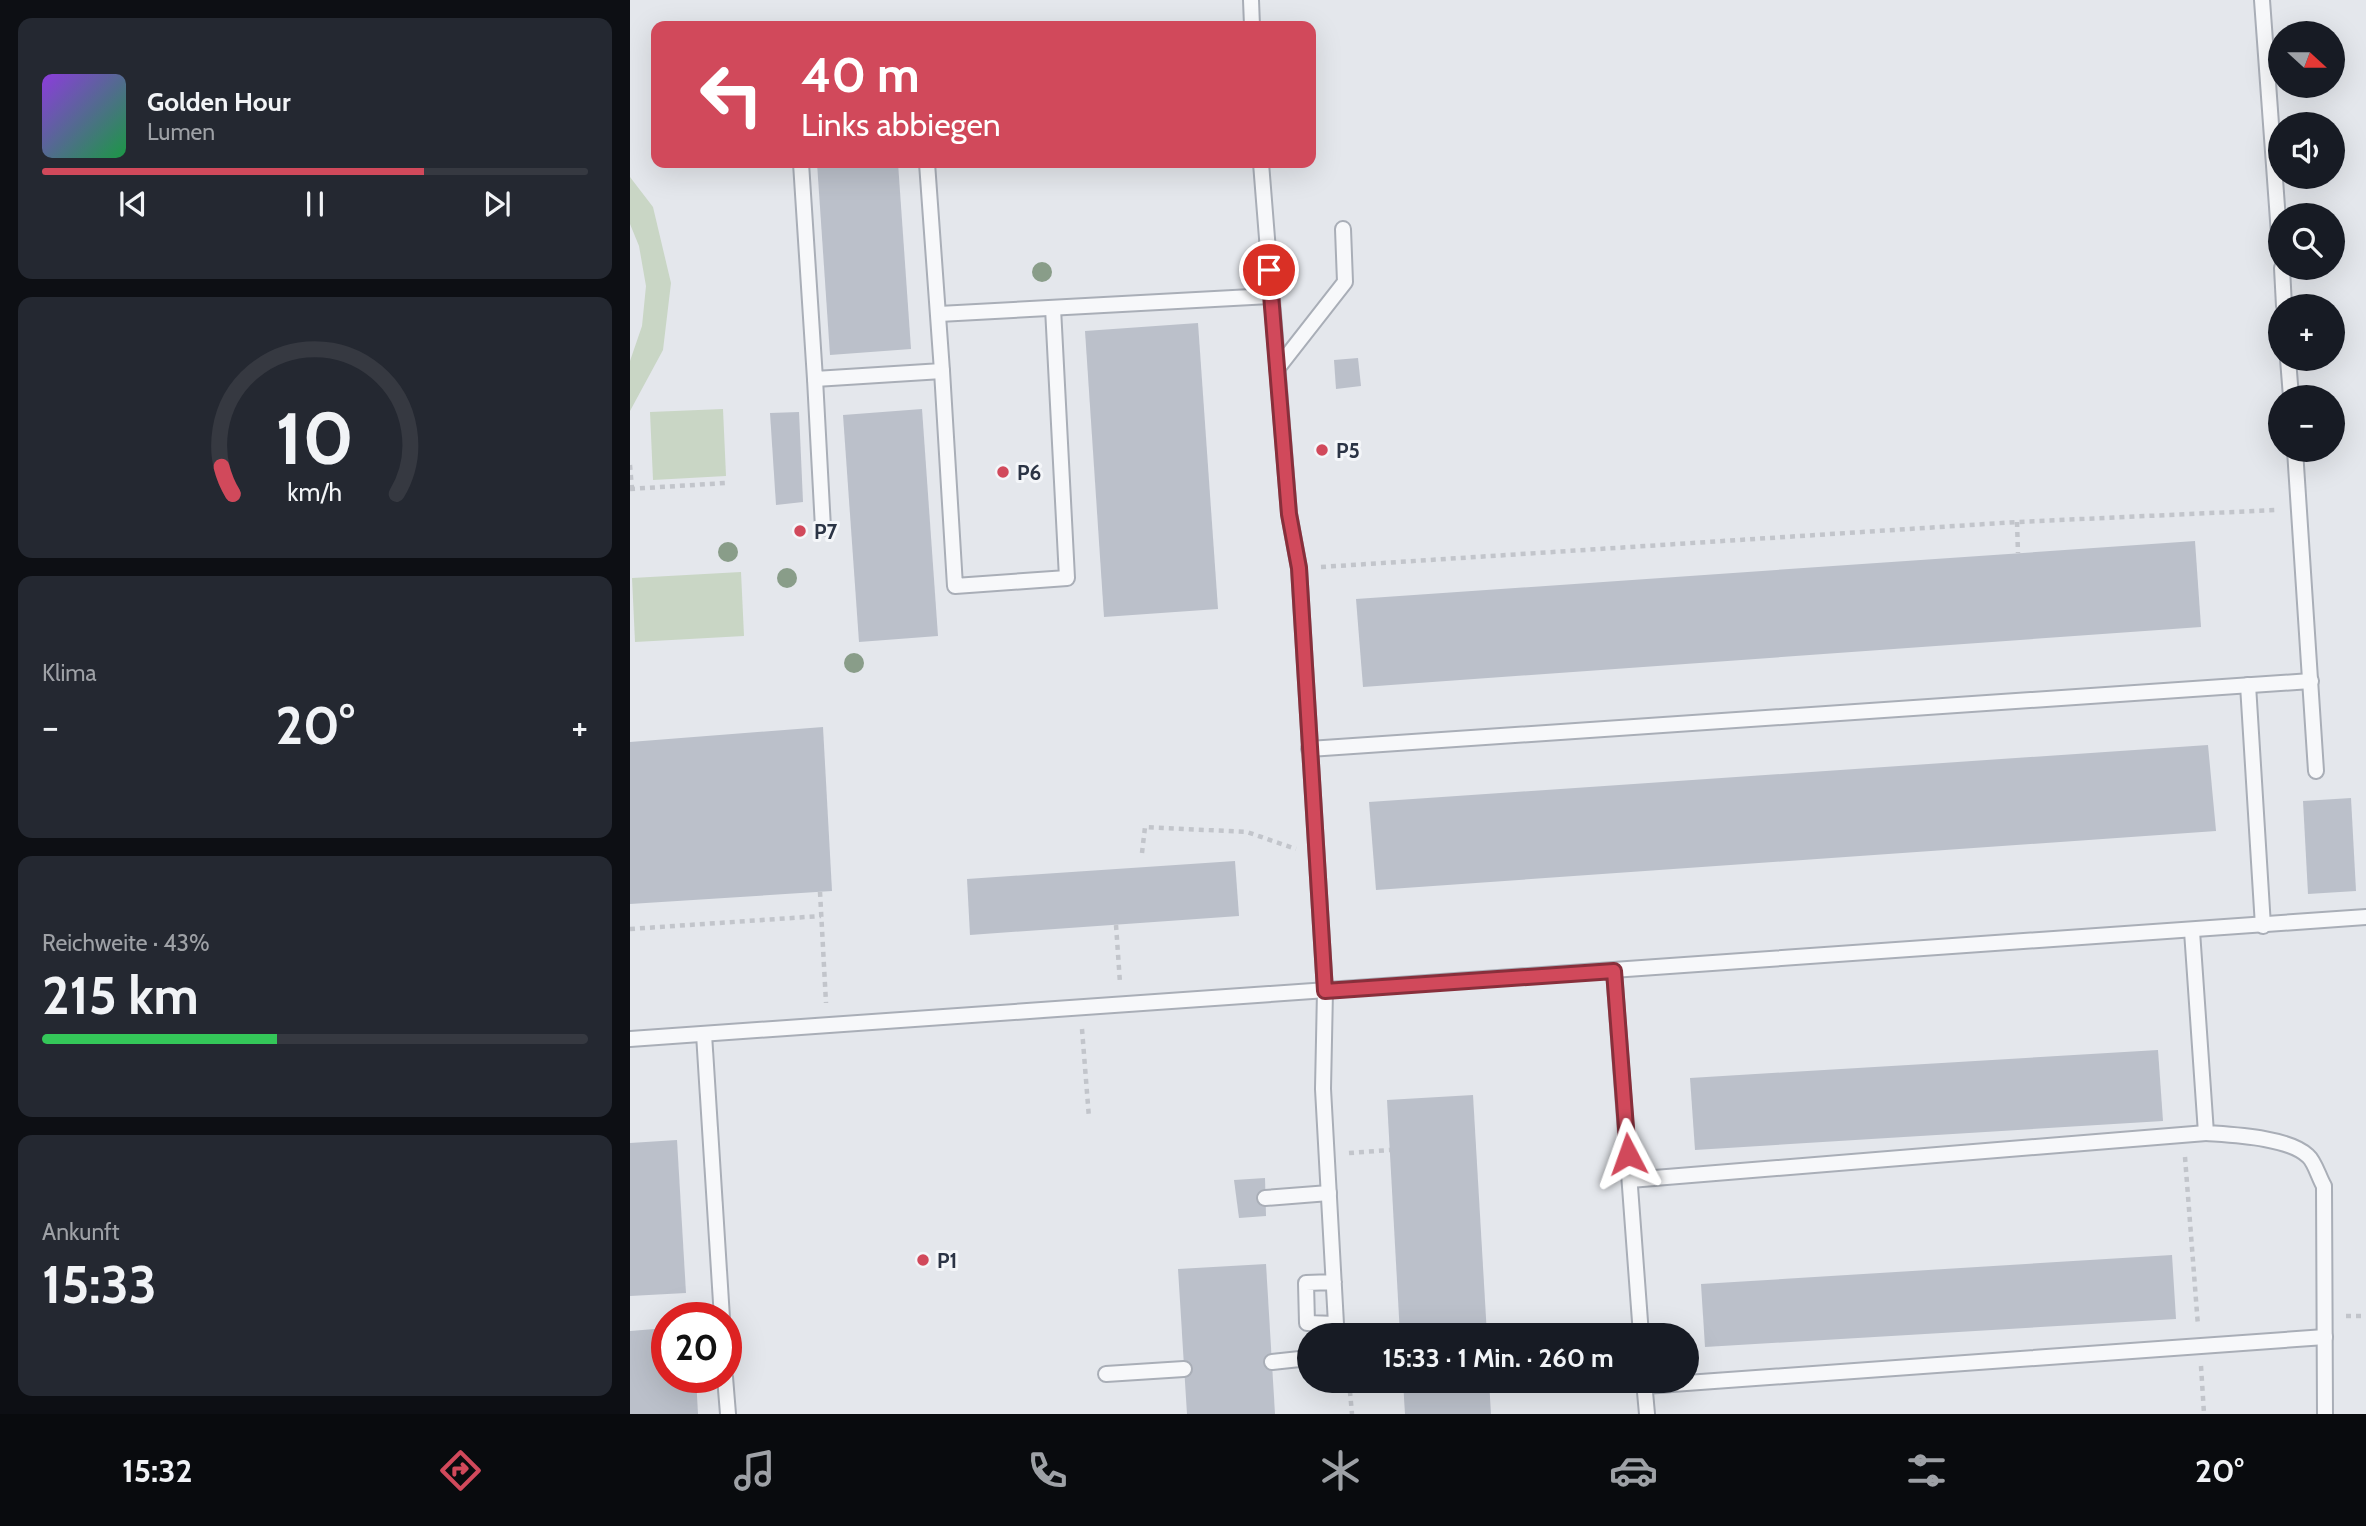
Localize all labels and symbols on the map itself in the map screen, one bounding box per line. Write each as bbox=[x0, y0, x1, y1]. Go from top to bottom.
north arrow bbox=[2268, 21, 2345, 98]
pin bbox=[1239, 240, 1299, 300]
place label: P5 bbox=[1336, 438, 1360, 463]
marker: P5 bbox=[1314, 442, 1330, 458]
place label: P6 bbox=[1017, 460, 1041, 485]
marker: P6 bbox=[995, 464, 1011, 480]
place label: P7 bbox=[814, 519, 838, 544]
marker: P7 bbox=[792, 523, 808, 539]
position arrow bbox=[1591, 1117, 1665, 1191]
place label: P1 bbox=[937, 1248, 957, 1273]
marker: P1 bbox=[915, 1252, 931, 1268]
speed limit sign: 20 bbox=[651, 1302, 742, 1393]

